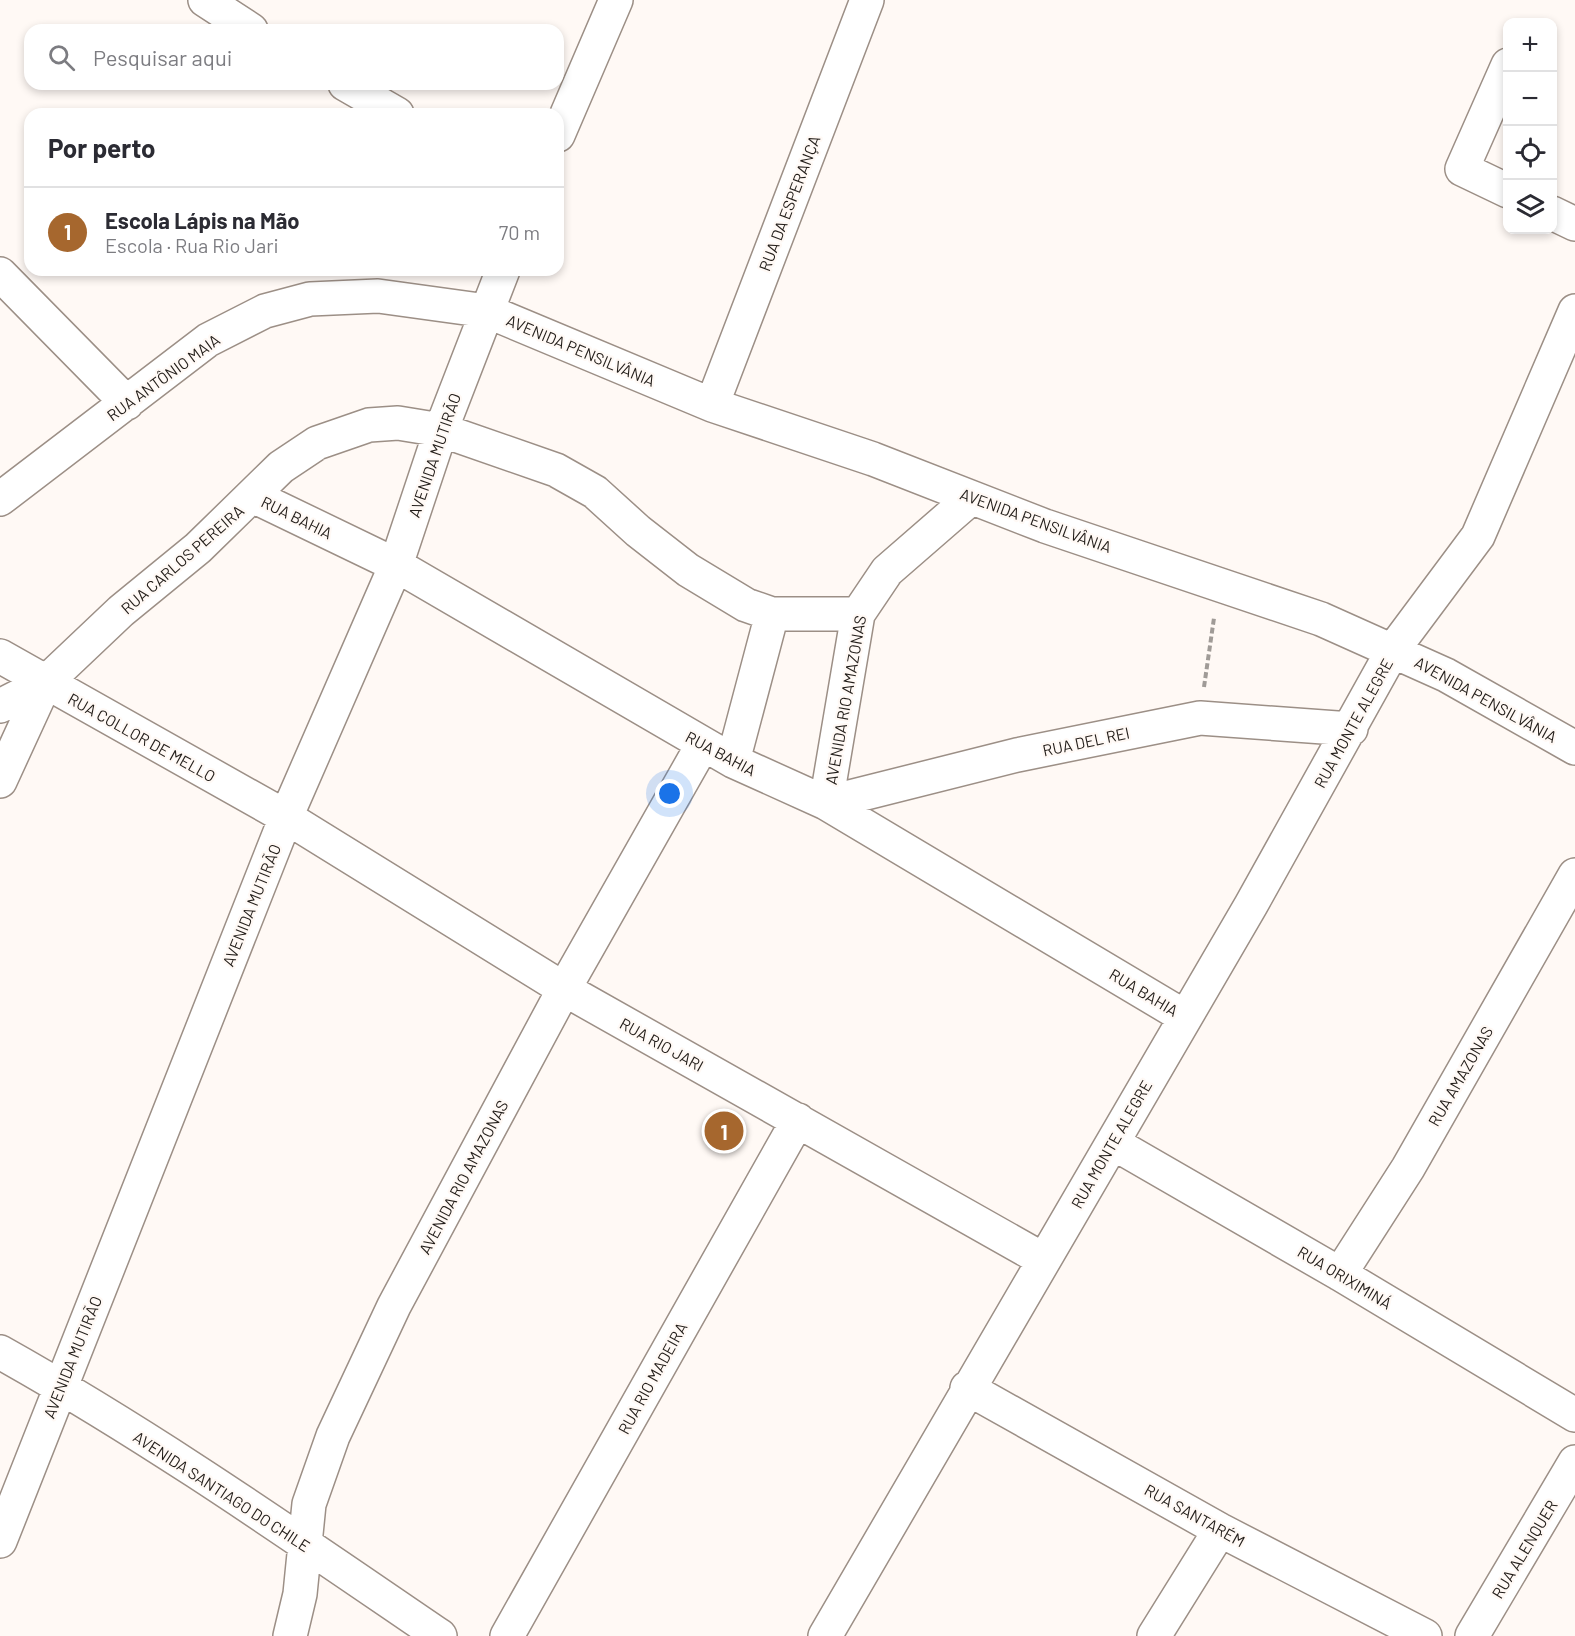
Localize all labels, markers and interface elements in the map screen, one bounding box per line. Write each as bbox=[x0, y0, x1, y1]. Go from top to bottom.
map controls bbox=[1503, 18, 1557, 234]
button: + bbox=[1503, 18, 1557, 72]
search box bbox=[24, 24, 564, 90]
icon: search bbox=[45, 41, 78, 74]
text: Pesquisar aqui bbox=[93, 44, 232, 70]
button: − bbox=[1503, 72, 1557, 126]
button: locate bbox=[1503, 126, 1557, 180]
text: Por perto bbox=[48, 132, 156, 163]
street label: RUA DA ESPERANÇA bbox=[754, 132, 824, 274]
button: layers bbox=[1503, 180, 1557, 234]
text: Escola Lápis na Mão bbox=[105, 207, 300, 233]
text: 1 bbox=[64, 220, 71, 244]
text: 70 m bbox=[499, 220, 540, 244]
text: Escola · Rua Rio Jari bbox=[105, 233, 279, 257]
street label: AVENIDA PENSILVÂNIA bbox=[504, 310, 658, 390]
street label: RUA ANTÔNIO MAIA bbox=[103, 330, 223, 424]
street label: AVENIDA MUTIRÃO bbox=[404, 390, 464, 520]
street label: AVENIDA PENSILVÂNIA bbox=[958, 484, 1115, 556]
street label: RUA BAHIA bbox=[258, 492, 336, 542]
street label: RUA CARLOS PEREIRA bbox=[117, 500, 248, 618]
street label: AVENIDA RIO AMAZONAS bbox=[821, 614, 869, 786]
street label: AVENIDA PENSILVÂNIA bbox=[1412, 652, 1561, 746]
street label: RUA MONTE ALEGRE bbox=[1310, 655, 1396, 791]
street label: RUA COLLOR DE MELLO bbox=[65, 689, 219, 785]
street label: RUA DEL REI bbox=[1041, 723, 1131, 759]
street label: RUA BAHIA bbox=[683, 727, 760, 780]
your location bbox=[655, 779, 684, 808]
street label: AVENIDA MUTIRÃO bbox=[218, 841, 284, 969]
street label: RUA BAHIA bbox=[1106, 964, 1182, 1020]
street label: RUA RIO JARI bbox=[617, 1013, 707, 1075]
street label: RUA AMAZONAS bbox=[1424, 1023, 1496, 1129]
street label: RUA MONTE ALEGRE bbox=[1067, 1077, 1155, 1211]
street label: AVENIDA RIO AMAZONAS bbox=[414, 1097, 512, 1257]
pin: 1 bbox=[704, 1108, 744, 1154]
street label: RUA ORIXIMINÁ bbox=[1294, 1241, 1396, 1313]
street label: AVENIDA MUTIRÃO bbox=[39, 1293, 105, 1421]
street label: RUA RIO MADEIRA bbox=[613, 1318, 691, 1437]
street label: AVENIDA SANTIAGO DO CHILE bbox=[130, 1427, 314, 1555]
street label: RUA SANTARÉM bbox=[1142, 1480, 1248, 1550]
street label: RUA ALENQUER bbox=[1487, 1496, 1561, 1602]

